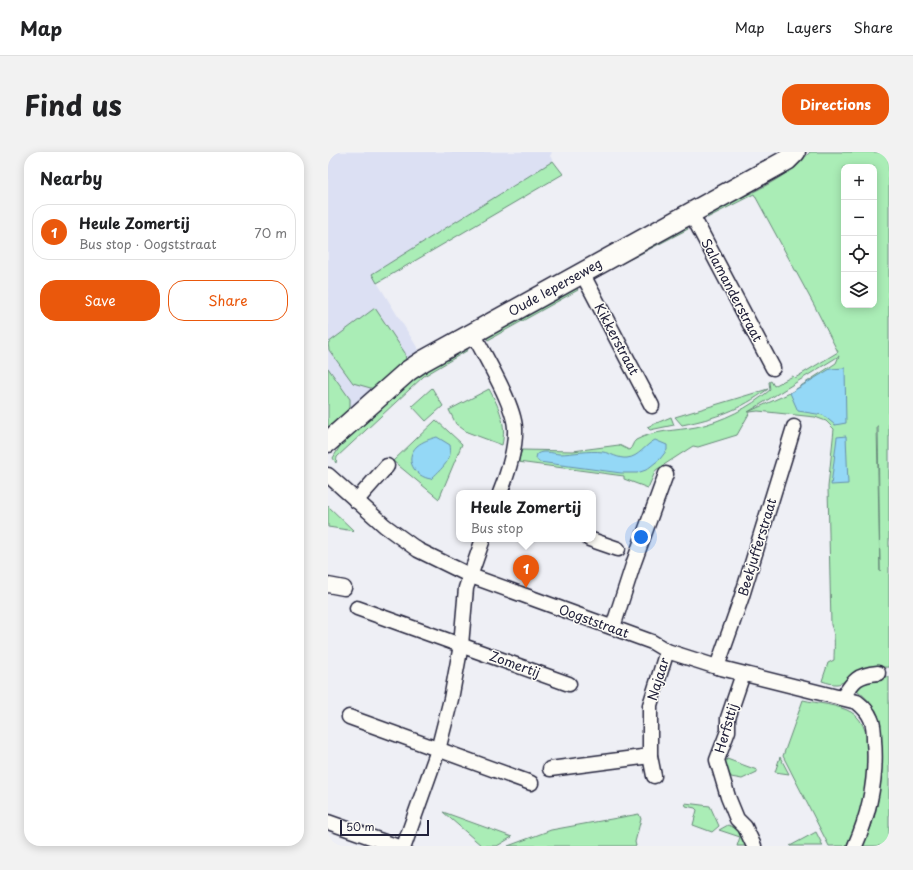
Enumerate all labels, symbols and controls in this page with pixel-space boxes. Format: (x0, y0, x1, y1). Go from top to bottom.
text: Map (20, 14, 62, 42)
text: Map (735, 17, 765, 38)
text: Layers (787, 17, 832, 38)
text: Share (854, 17, 893, 38)
text: Find us (24, 83, 122, 126)
button: Directions (782, 84, 889, 125)
map controls (841, 164, 877, 308)
button: + (841, 164, 877, 200)
text: Nearby (40, 165, 102, 191)
button: − (841, 200, 877, 236)
text: Heule Zomertij (79, 211, 190, 234)
text: 1 (51, 223, 57, 242)
text: 70 m (254, 223, 287, 242)
text: Bus stop · Oogststraat (79, 234, 216, 253)
street label: Salamanderstraat (697, 235, 768, 345)
button: locate (841, 236, 877, 272)
street label: Oude Ieperseweg (504, 253, 605, 320)
button: layers (841, 272, 877, 308)
button: Save (40, 280, 160, 321)
button: Share (168, 280, 288, 321)
street label: Kikkerstraat (591, 300, 644, 378)
popup (456, 490, 596, 542)
text: Heule Zomertij (470, 495, 582, 518)
street label: Beekjufferstraat (733, 495, 780, 598)
text: Bus stop (470, 518, 523, 537)
your location (631, 527, 651, 547)
pin: 1 (513, 555, 539, 588)
street label: Oogststraat (556, 599, 632, 642)
street label: Zomertij (487, 646, 543, 681)
street label: Najaar (642, 655, 673, 703)
street label: Herfsttij (709, 701, 742, 755)
scale bar (340, 818, 429, 837)
text: 50 m (346, 818, 375, 835)

